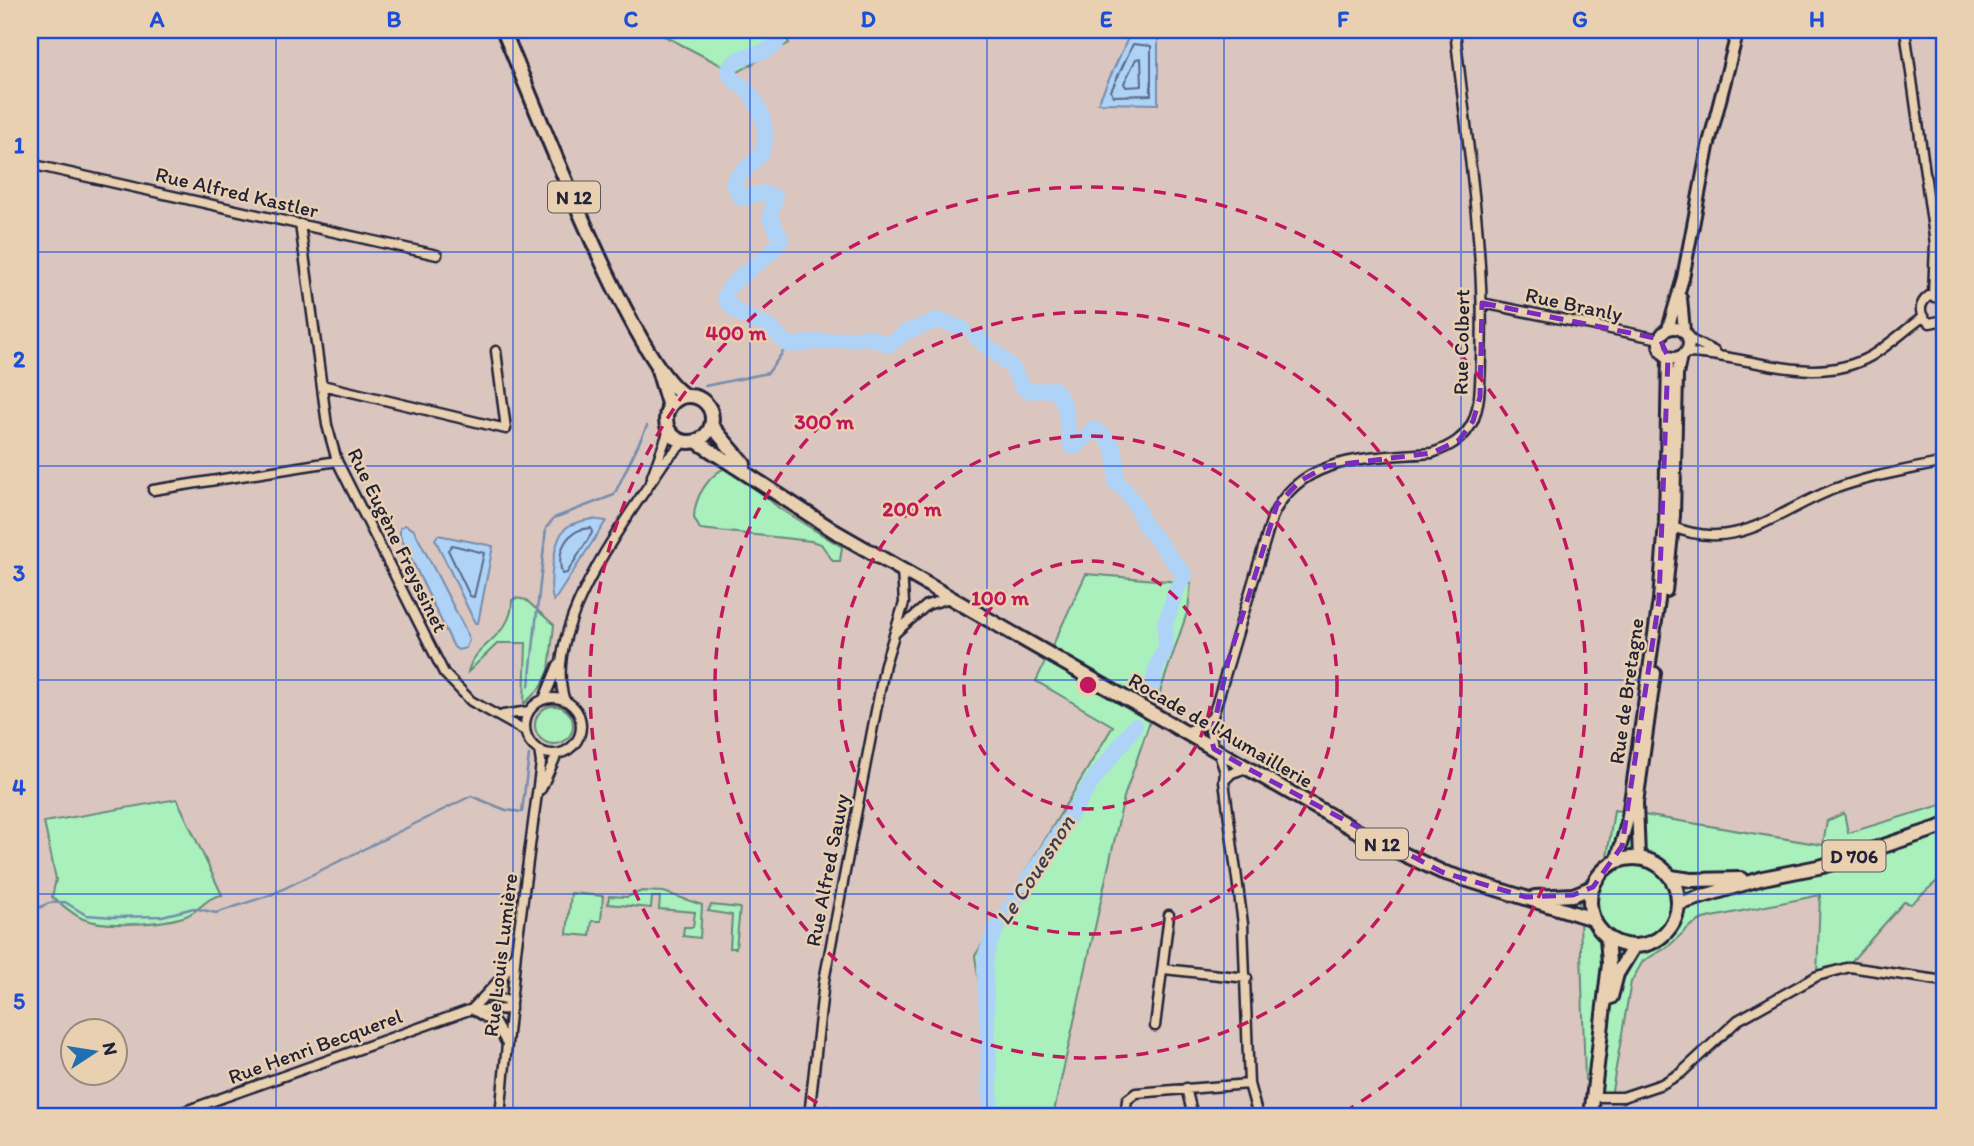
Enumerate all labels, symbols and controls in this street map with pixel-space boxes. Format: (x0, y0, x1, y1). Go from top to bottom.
text: A (149, 5, 165, 33)
text: B (387, 5, 402, 33)
text: C (624, 5, 639, 33)
text: D (860, 5, 876, 33)
text: E (1100, 5, 1113, 33)
text: F (1337, 5, 1350, 33)
text: G (1572, 5, 1588, 33)
text: H (1809, 5, 1825, 33)
text: 1 (14, 131, 25, 159)
street label: Rue Alfred Kastler (153, 161, 321, 223)
road number: N 12 (548, 182, 600, 212)
street label: Rue Branly (1523, 282, 1625, 326)
street label: Rue Colbert (1448, 289, 1474, 395)
text: 400 m (706, 320, 767, 345)
text: 2 (13, 345, 26, 373)
text: 300 m (794, 409, 854, 434)
street label: Rue Eugène Freyssinet (343, 444, 454, 636)
text: 200 m (882, 496, 942, 521)
text: 3 (13, 559, 26, 587)
text: 100 m (971, 585, 1029, 610)
street label: Rue de Bretagne (1603, 616, 1649, 766)
street label: Rocade de l'Aumaillerie (1124, 667, 1318, 793)
centre of rings (1076, 673, 1100, 697)
text: 4 (12, 773, 26, 801)
street label: Rue Alfred Sauvy (800, 792, 854, 948)
water label: Le Couesnon (989, 809, 1081, 930)
road number: N 12 (1356, 828, 1408, 860)
road number: D 706 (1822, 841, 1885, 872)
street label: Rue Louis Lumière (478, 872, 522, 1038)
text: 5 (13, 987, 25, 1015)
street label: Rue Henri Becquerel (225, 1003, 405, 1089)
north arrow (60, 1016, 130, 1086)
text: N (98, 1040, 123, 1057)

